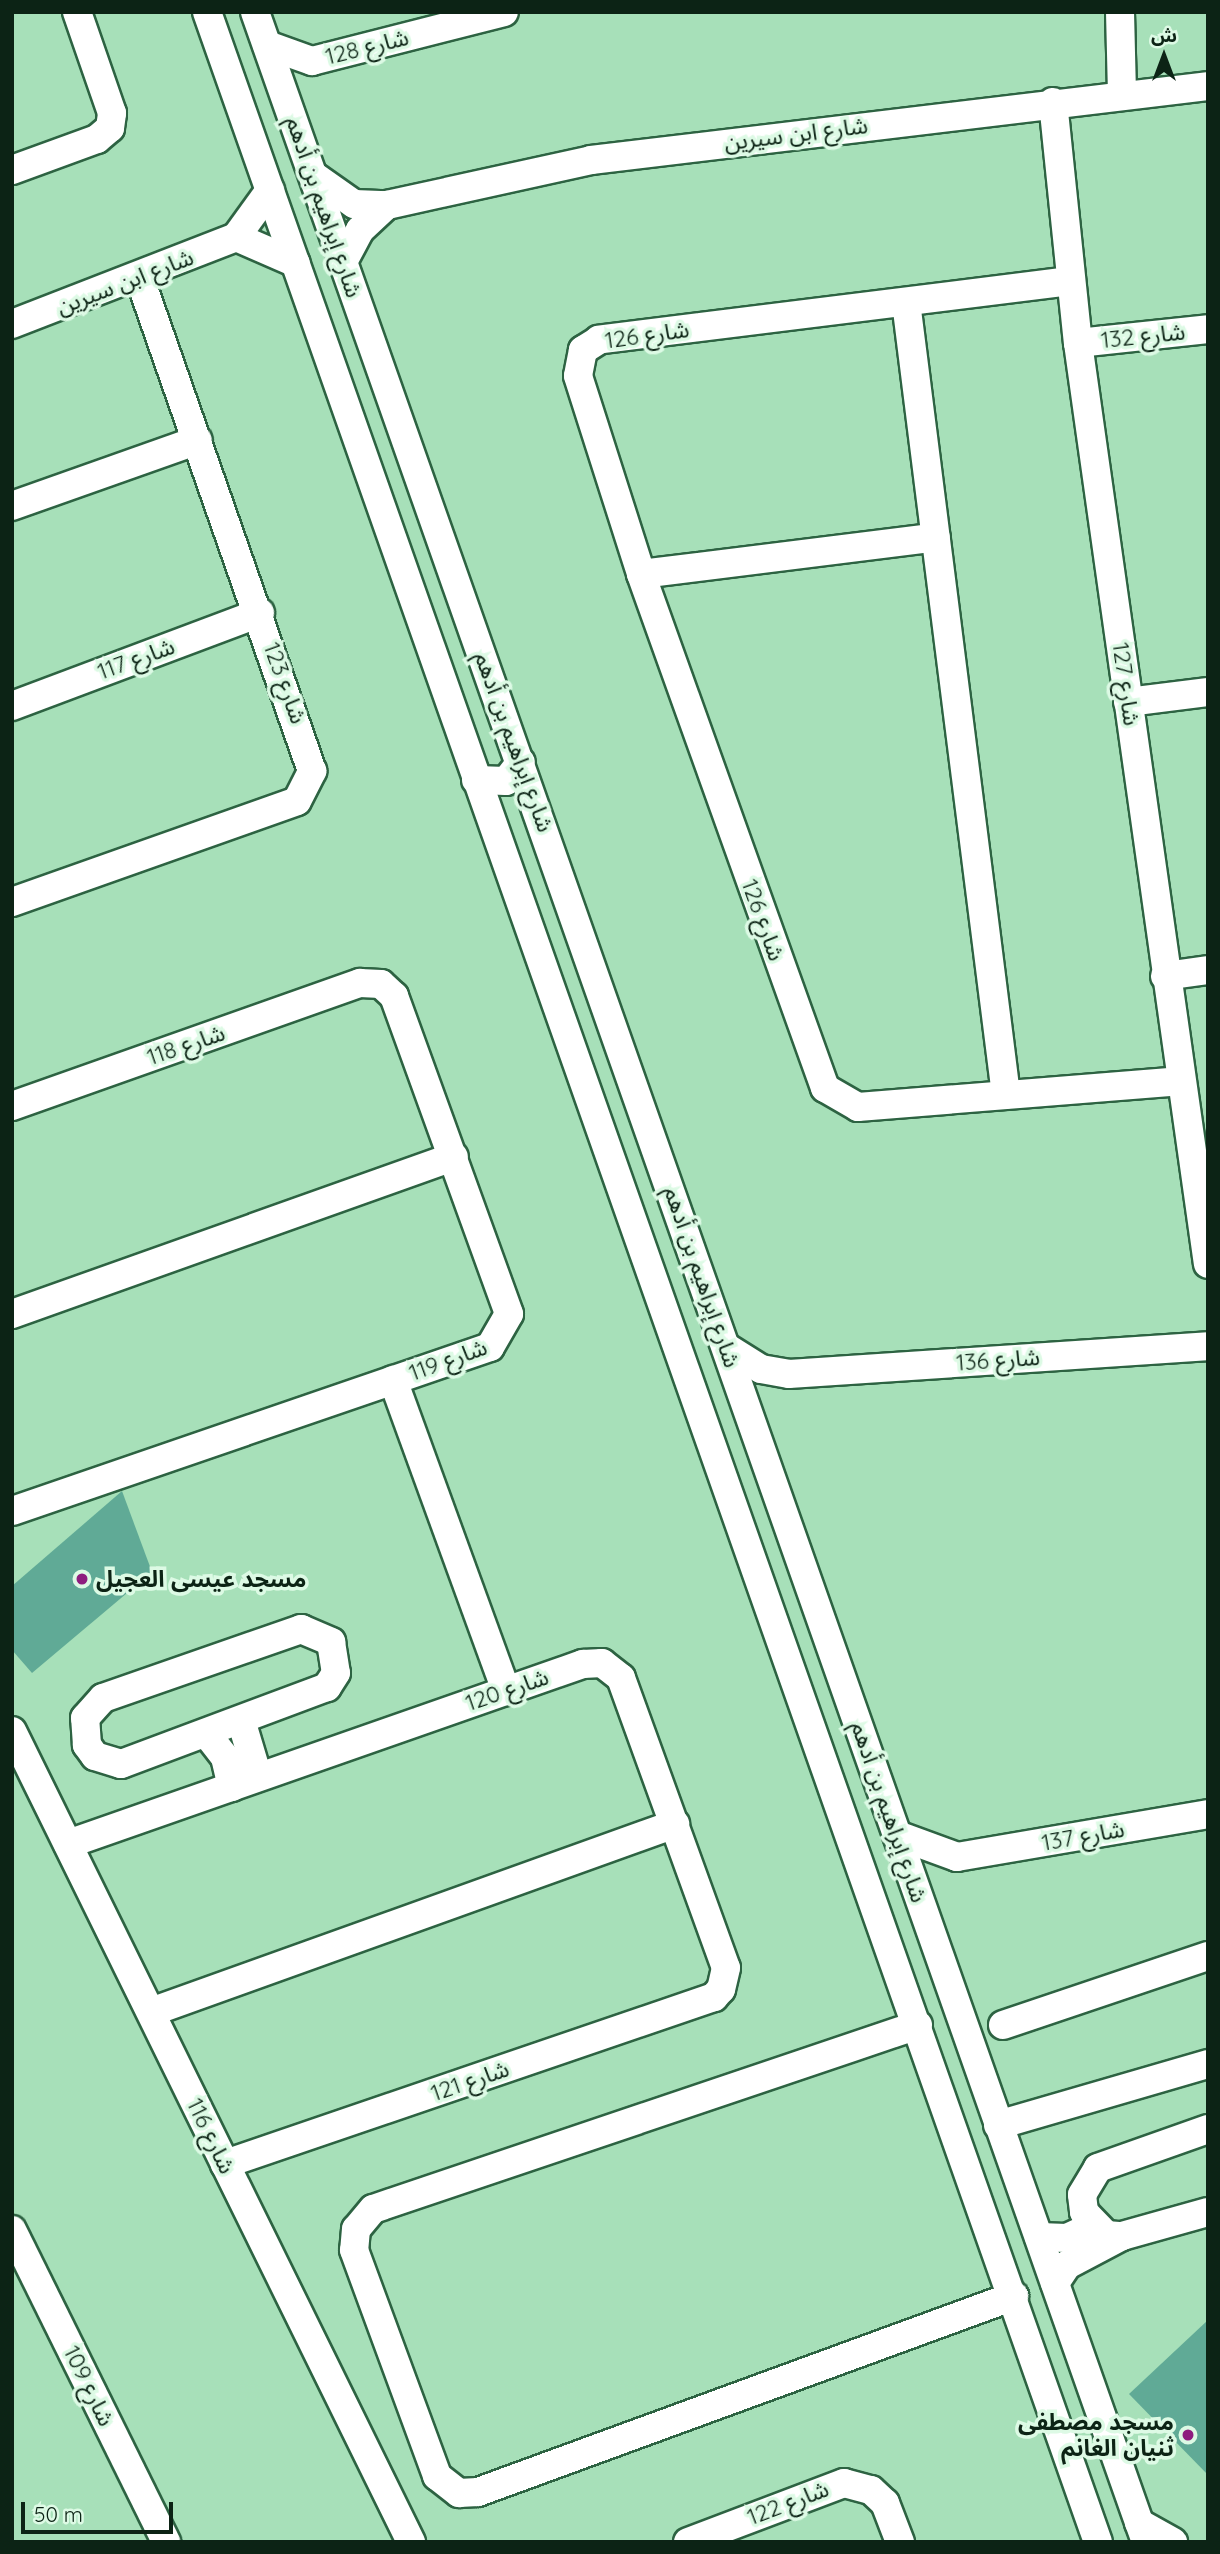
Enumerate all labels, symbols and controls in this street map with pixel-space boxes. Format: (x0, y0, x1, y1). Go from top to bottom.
north arrow (1129, 21, 1199, 91)
street label: شارع 128 (323, 23, 411, 71)
text: ش (1151, 23, 1177, 47)
street label: شارع ابن سيرين (723, 111, 869, 157)
street label: شارع إبراهيم بن أدهم (280, 113, 368, 301)
street label: شارع ابن سيرين (53, 243, 197, 321)
street label: شارع 126 (603, 315, 691, 355)
street label: شارع 132 (1100, 318, 1186, 354)
street label: شارع 117 (94, 632, 178, 686)
street label: شارع 123 (258, 639, 312, 727)
street label: شارع 127 (1107, 641, 1145, 727)
street label: شارع إبراهيم بن أدهم (469, 648, 559, 836)
street label: شارع 126 (736, 875, 790, 965)
street label: شارع 118 (143, 1019, 229, 1071)
street label: شارع إبراهيم بن أدهم (658, 1183, 746, 1371)
street label: شارع 119 (405, 1333, 491, 1387)
street label: شارع 136 (955, 1343, 1041, 1377)
place label: مسجد عيسى العجيل (96, 1565, 306, 1593)
marker: مسجد عيسى العجيل (74, 1571, 90, 1587)
street label: شارع 120 (462, 1663, 552, 1717)
street label: شارع إبراهيم بن أدهم (845, 1718, 933, 1906)
street label: شارع 137 (1040, 1815, 1126, 1857)
street label: شارع 121 (427, 2055, 513, 2107)
street label: شارع 116 (181, 2094, 241, 2178)
street label: شارع 109 (58, 2341, 120, 2431)
place label: مسجد مصطفى ثنيان الغانم (1018, 2408, 1174, 2462)
marker: مسجد مصطفى ثنيان الغانم (1180, 2427, 1196, 2443)
street label: شارع 122 (743, 2475, 833, 2531)
scale bar (24, 2488, 177, 2532)
text: 50 m (34, 2501, 83, 2527)

